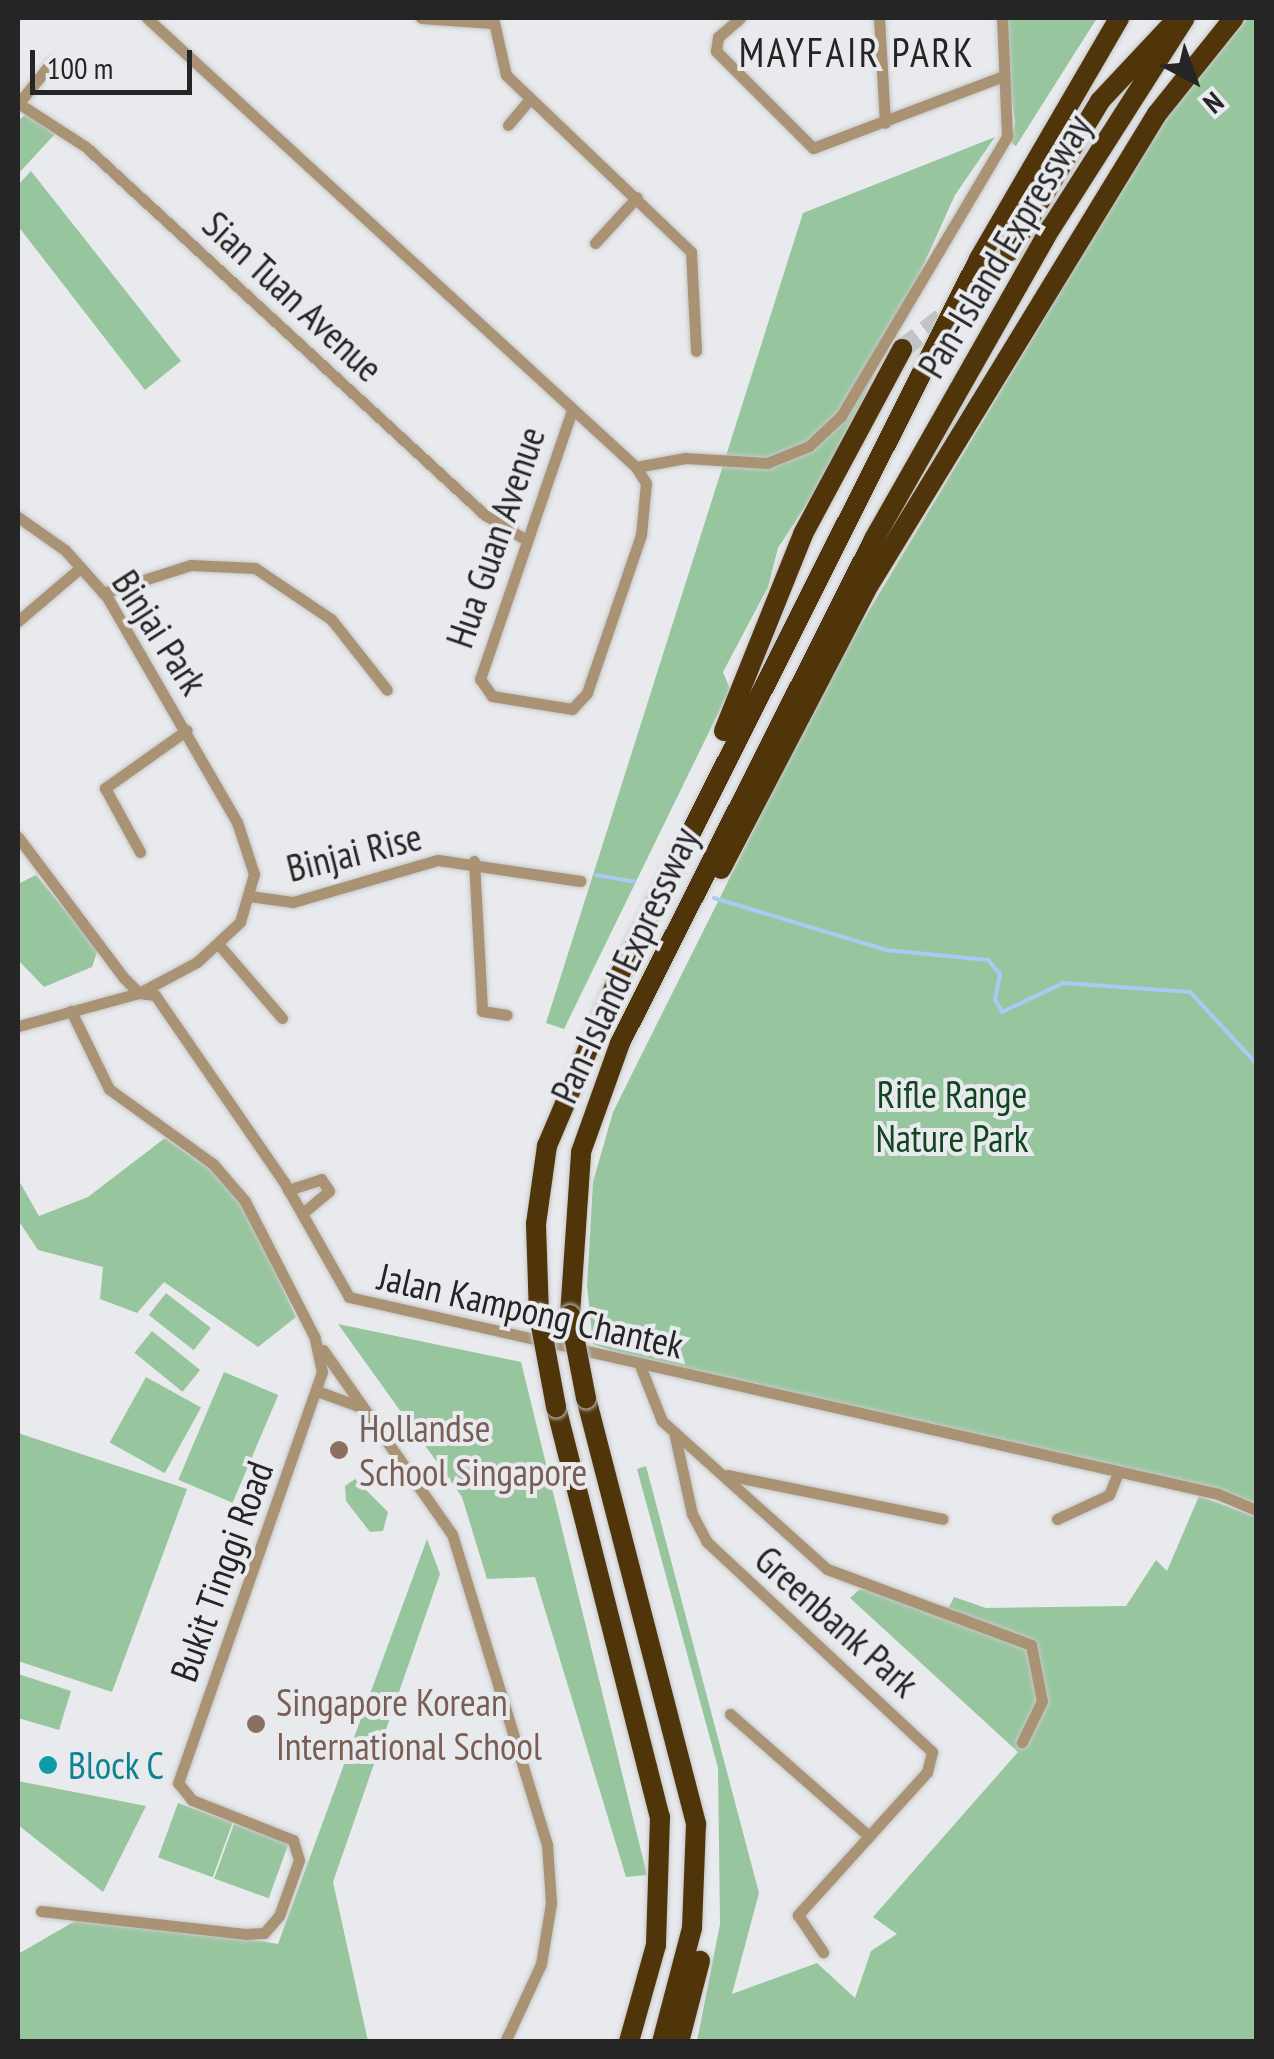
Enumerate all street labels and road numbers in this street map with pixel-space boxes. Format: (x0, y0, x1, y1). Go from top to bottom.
street label: Pan-Island Expressway (908, 106, 1100, 386)
street label: Sian Tuan Avenue (193, 201, 393, 391)
street label: Hua Guan Avenue (436, 420, 554, 654)
street label: Binjai Park (103, 561, 217, 703)
street label: Binjai Rise (282, 813, 426, 891)
street label: Pan-Island Expressway (540, 820, 708, 1110)
street label: Jalan Kampong Chantek (374, 1253, 688, 1367)
street label: Bukit Tinggi Road (160, 1454, 282, 1688)
street label: Greenbank Park (746, 1536, 928, 1706)

